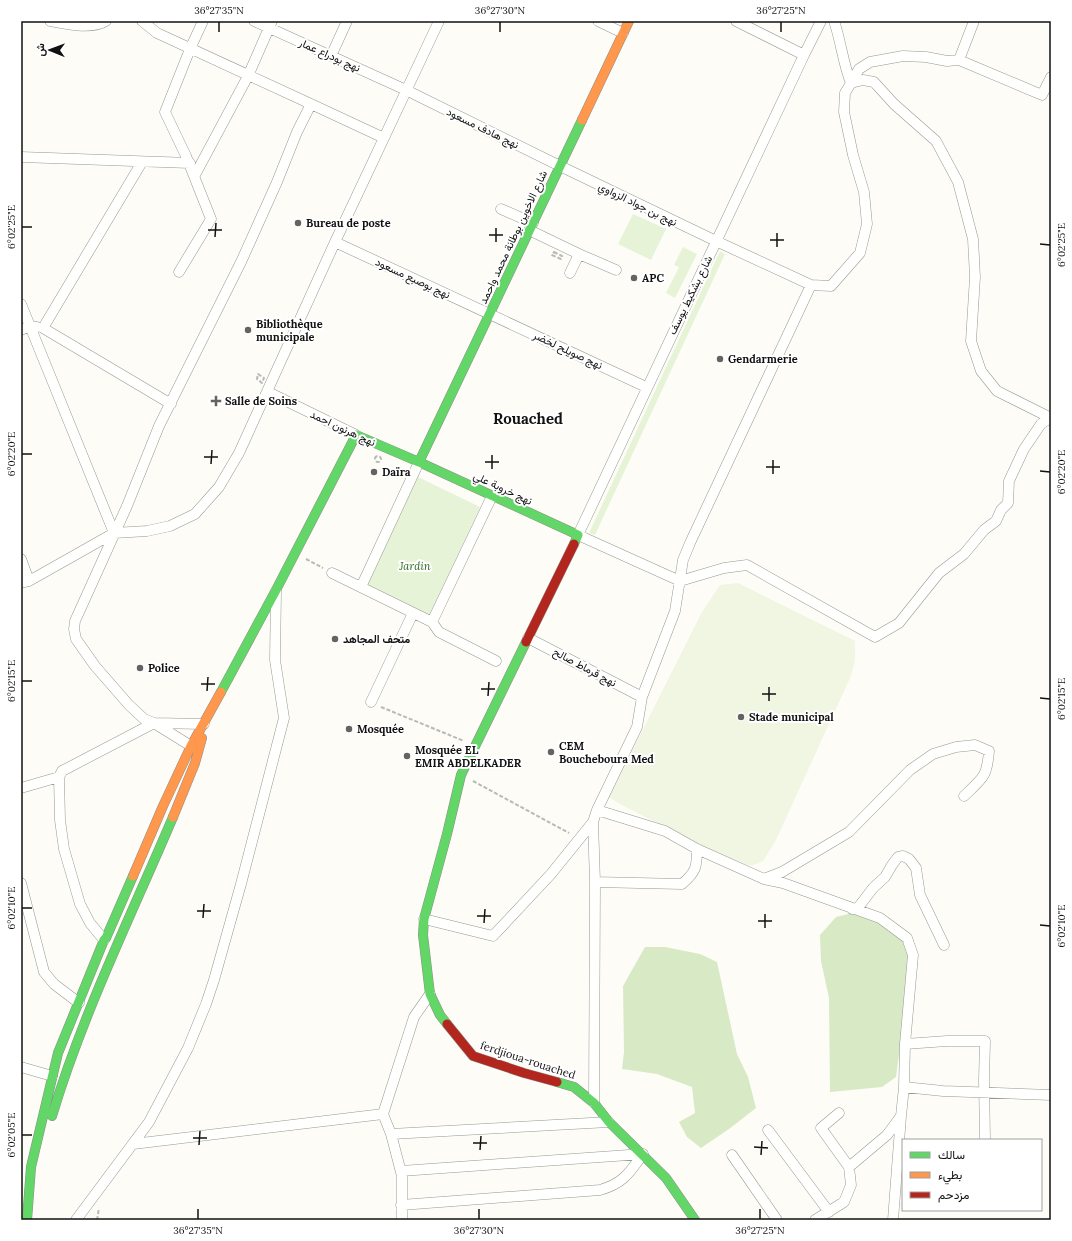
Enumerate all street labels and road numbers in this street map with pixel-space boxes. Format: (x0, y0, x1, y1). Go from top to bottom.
street label: نهج بودراع عمار (296, 35, 363, 76)
street label: نهج هادف مسعود (444, 104, 522, 152)
street label: شارع الاخوين بوطانة محمد واحمد (476, 168, 551, 307)
street label: نهج بن جواد الزواوي (595, 179, 680, 232)
street label: شارع بشكيط يوسف (665, 253, 716, 337)
street label: نهج بوصبع مسعود (373, 254, 453, 302)
street label: نهج صويلح لخضر (530, 327, 605, 373)
street label: نهج هرنون احمد (308, 407, 378, 450)
street label: نهج خروبة علي (470, 468, 535, 511)
street label: نهج قرماط صالح (550, 644, 619, 691)
street label: ferdjioua-rouached (479, 1038, 578, 1082)

